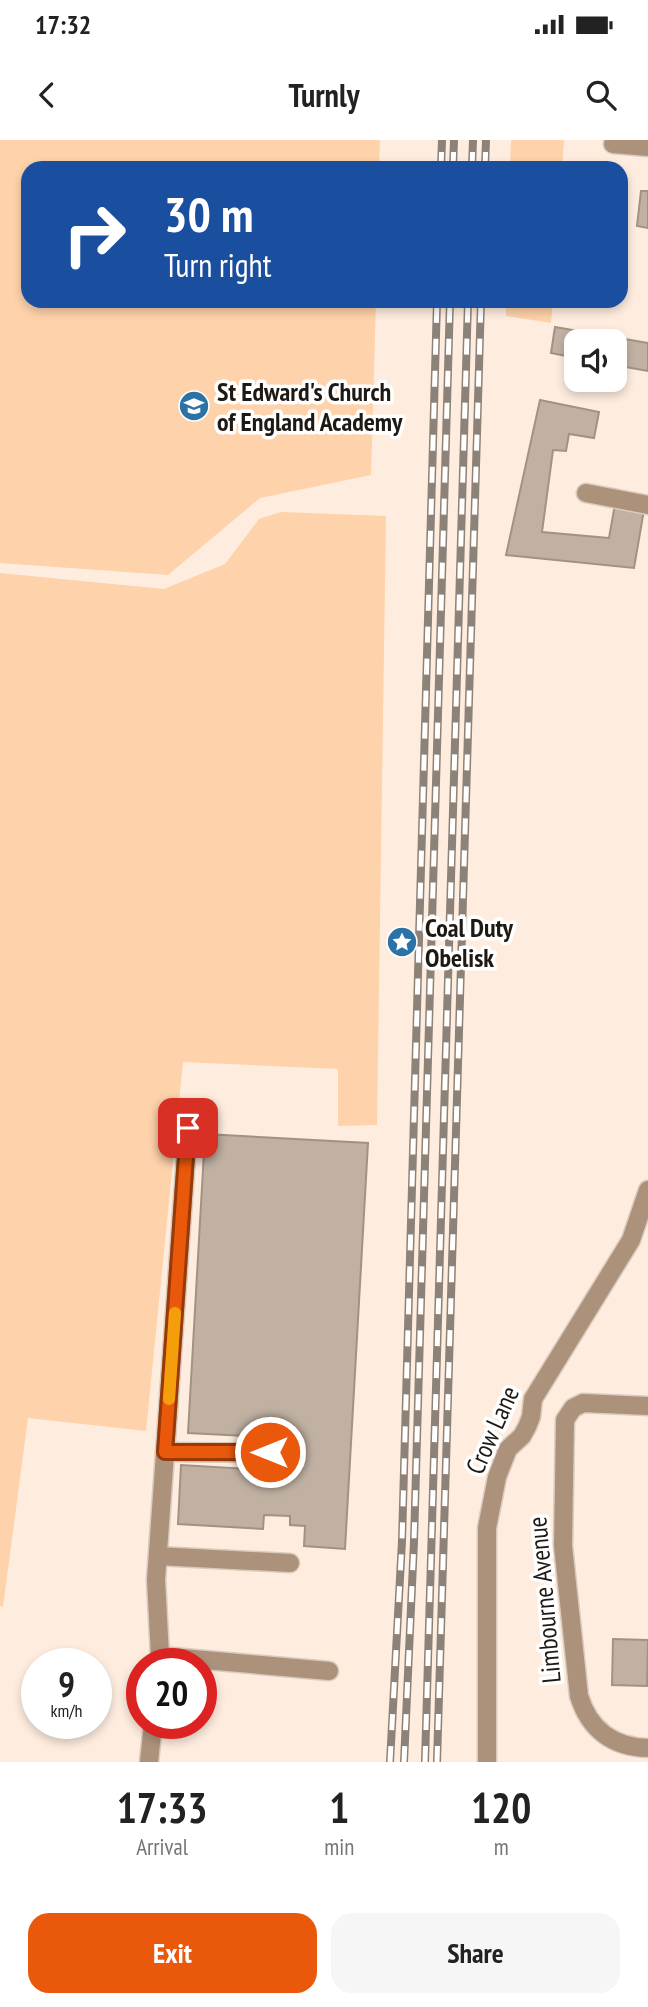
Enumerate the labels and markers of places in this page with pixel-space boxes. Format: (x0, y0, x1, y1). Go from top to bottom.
place label: St Edward's Church of England Academy (217, 375, 403, 438)
school or university icon: St Edward's Church of England Academy (177, 389, 211, 423)
place label: Coal Duty Obelisk (425, 911, 514, 974)
place icon: Coal Duty Obelisk (385, 925, 419, 959)
pin (158, 1098, 218, 1158)

